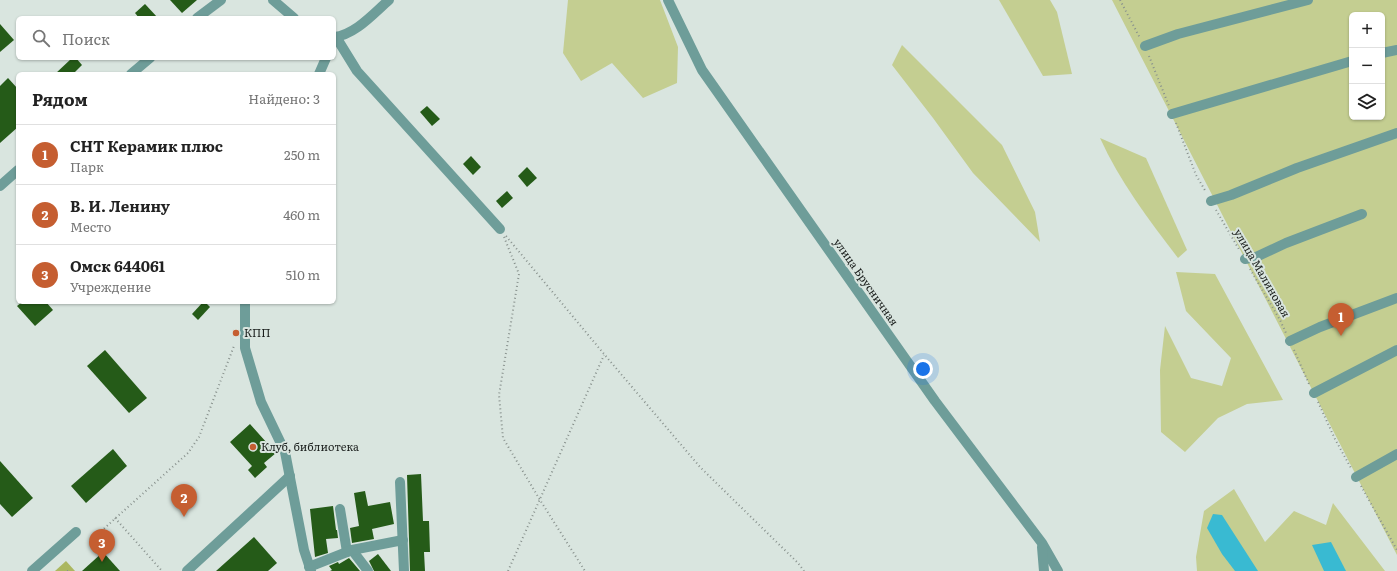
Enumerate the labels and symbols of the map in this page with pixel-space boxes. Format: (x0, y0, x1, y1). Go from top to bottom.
street label: улица Малиновая (1231, 225, 1295, 320)
street label: улица Брусничная (831, 234, 903, 329)
pin: 1 (1328, 303, 1354, 336)
place label: КПП (244, 324, 270, 340)
marker: КПП (231, 328, 241, 338)
your location (913, 359, 933, 379)
place label: Клуб, библиотека (261, 438, 359, 454)
marker: Клуб, библиотека (248, 442, 258, 452)
pin: 2 (171, 484, 197, 517)
pin: 3 (89, 529, 115, 562)

